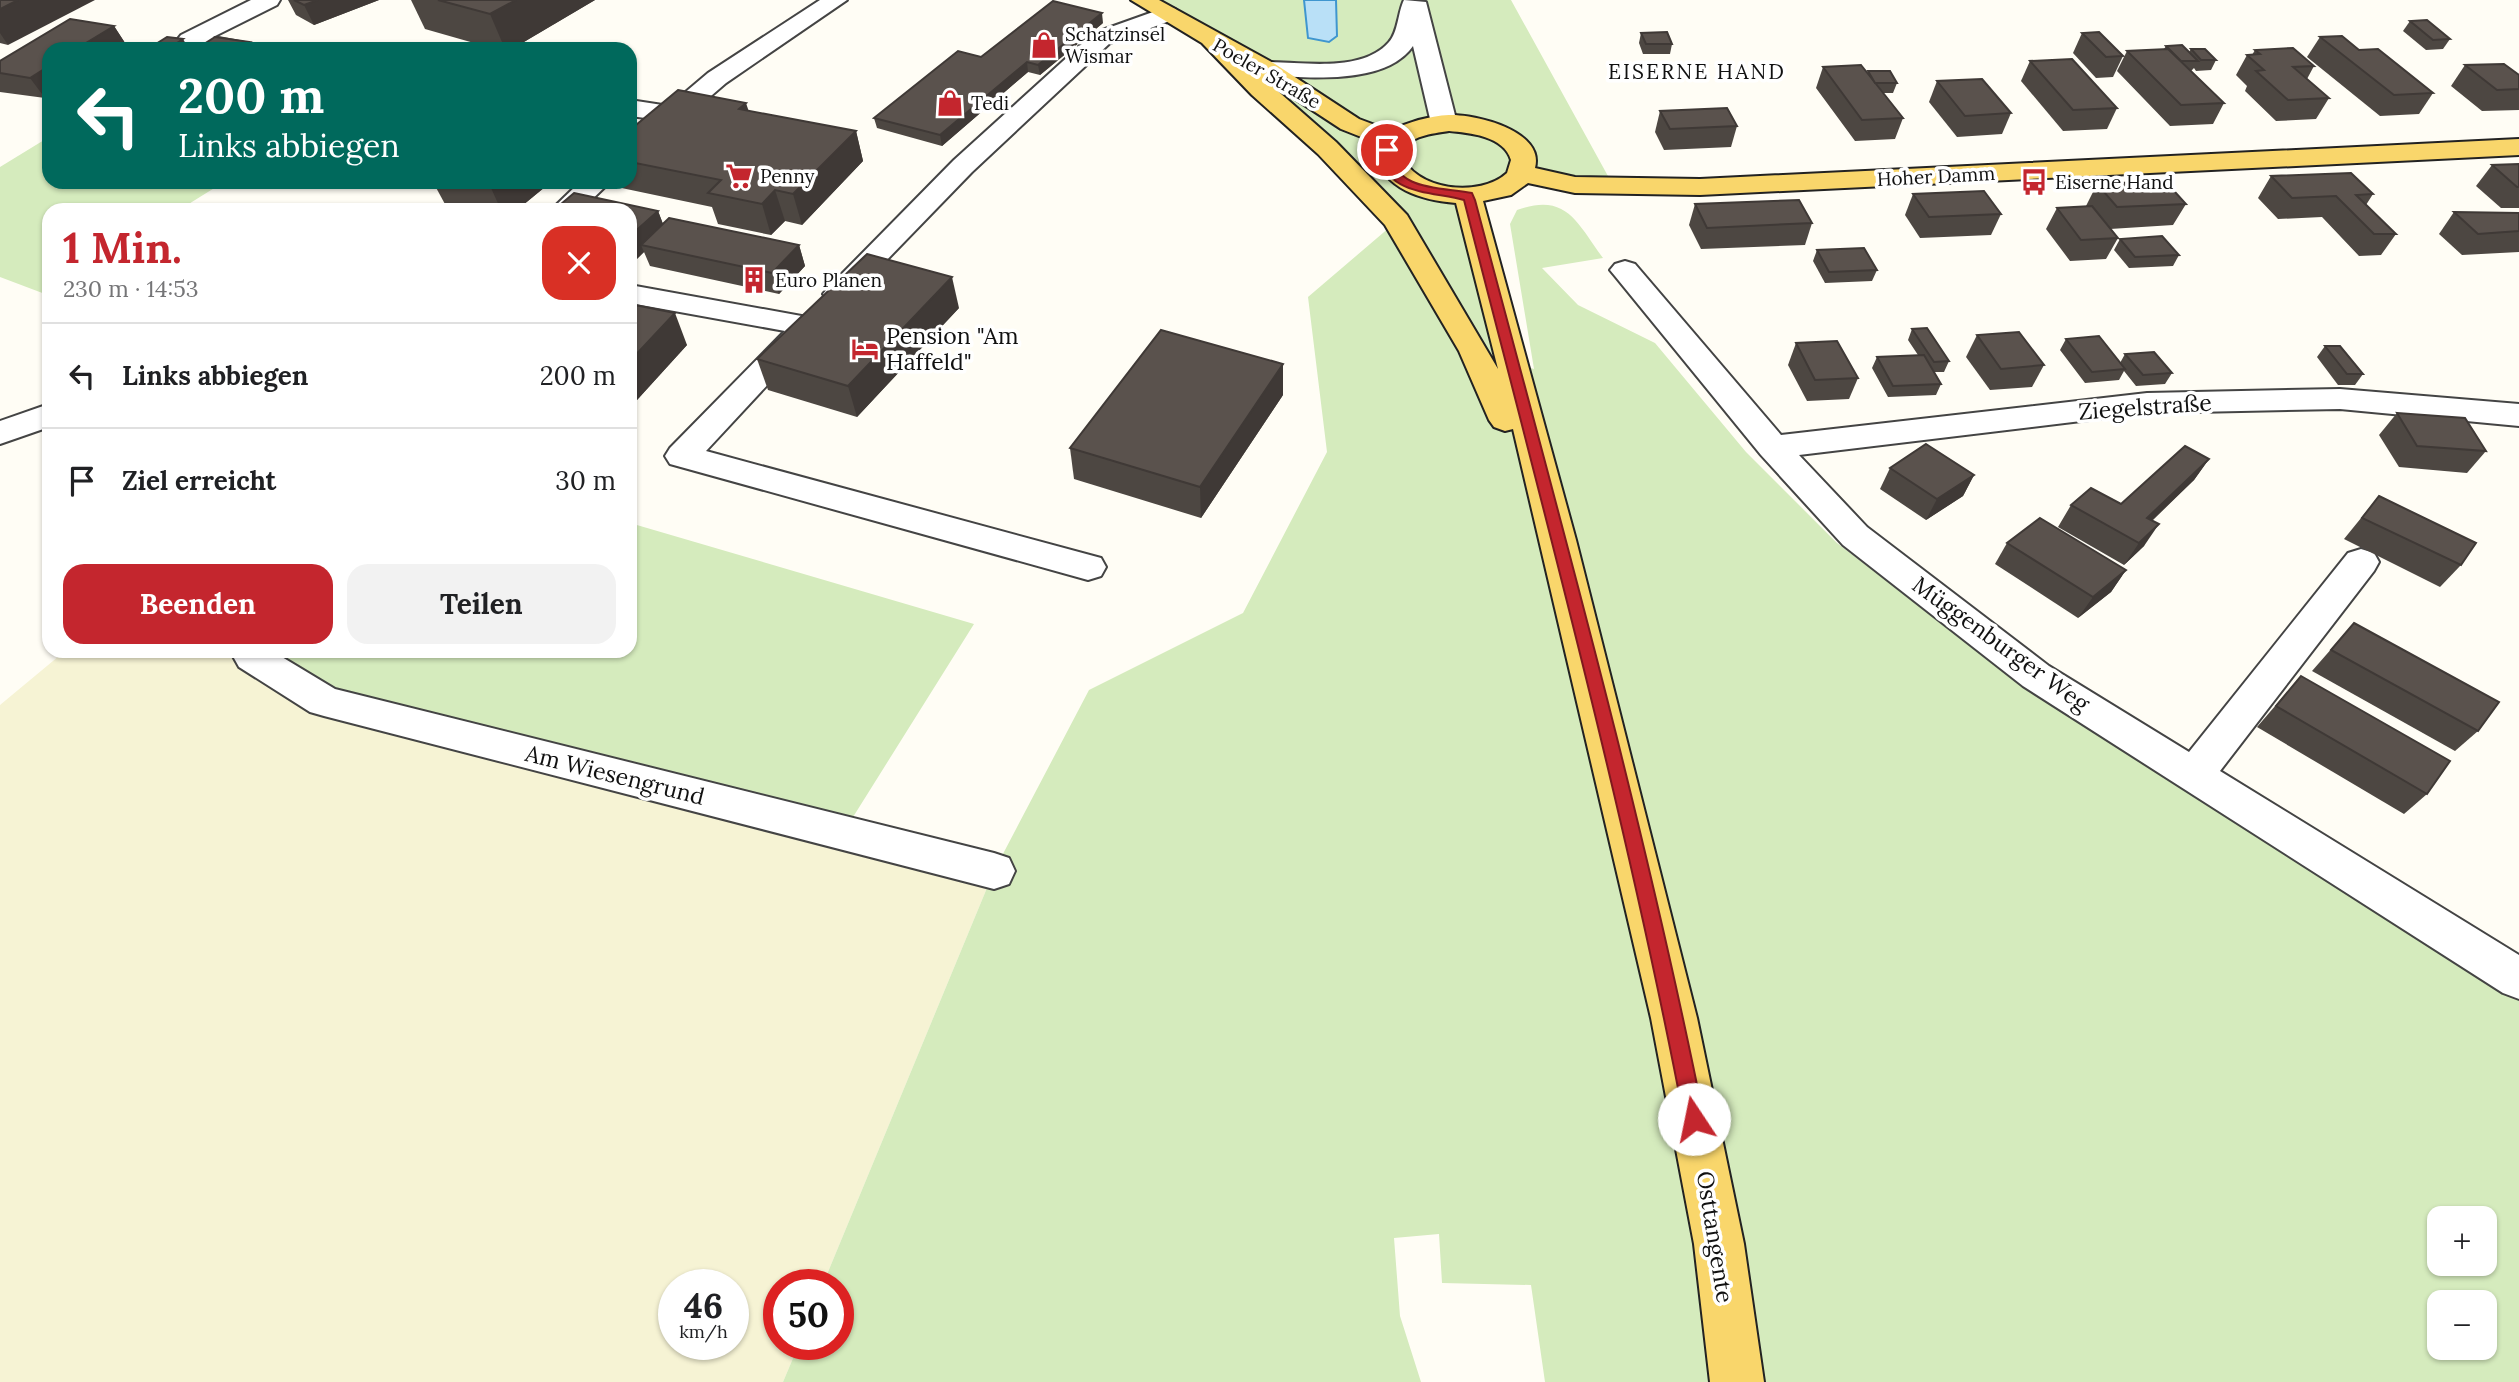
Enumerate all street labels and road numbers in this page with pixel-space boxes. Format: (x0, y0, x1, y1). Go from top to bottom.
street label: Poeler Straße (1209, 32, 1325, 114)
street label: Hoher Damm (1876, 161, 1996, 191)
street label: Ziegelstraße (2077, 387, 2213, 426)
street label: Müggenburger Weg (1907, 570, 2097, 718)
street label: Am Wiesengrund (522, 738, 708, 811)
street label: Osttangente (1691, 1169, 1740, 1305)

